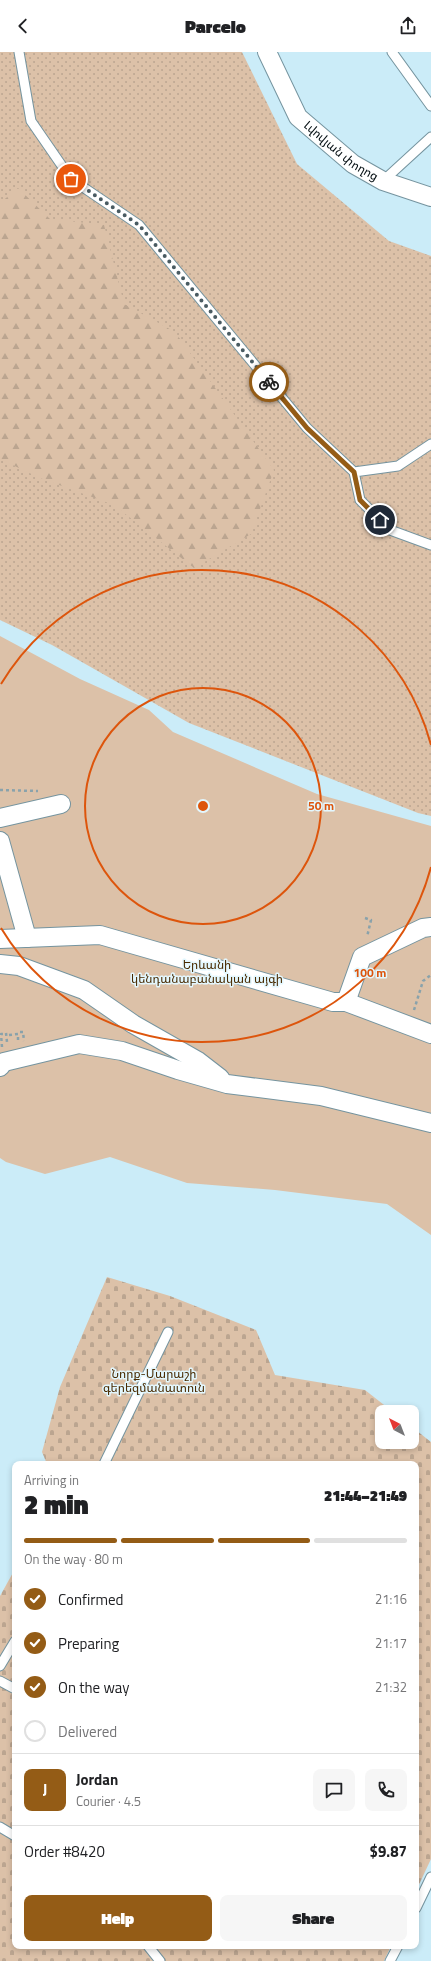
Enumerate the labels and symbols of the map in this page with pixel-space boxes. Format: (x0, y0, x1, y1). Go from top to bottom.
street label: Լվովյան փողոց (300, 116, 382, 186)
pin (54, 162, 88, 196)
courier (249, 362, 289, 402)
pin (363, 503, 397, 537)
text: 50 m (308, 796, 334, 815)
centre of rings (196, 799, 210, 813)
park label: Երևանի կենդանաբանական այգի (131, 955, 283, 988)
text: 100 m (354, 963, 386, 982)
park label: Նորք-Մարաշի գերեզմանատուն (103, 1364, 205, 1397)
north arrow (375, 1405, 419, 1449)

